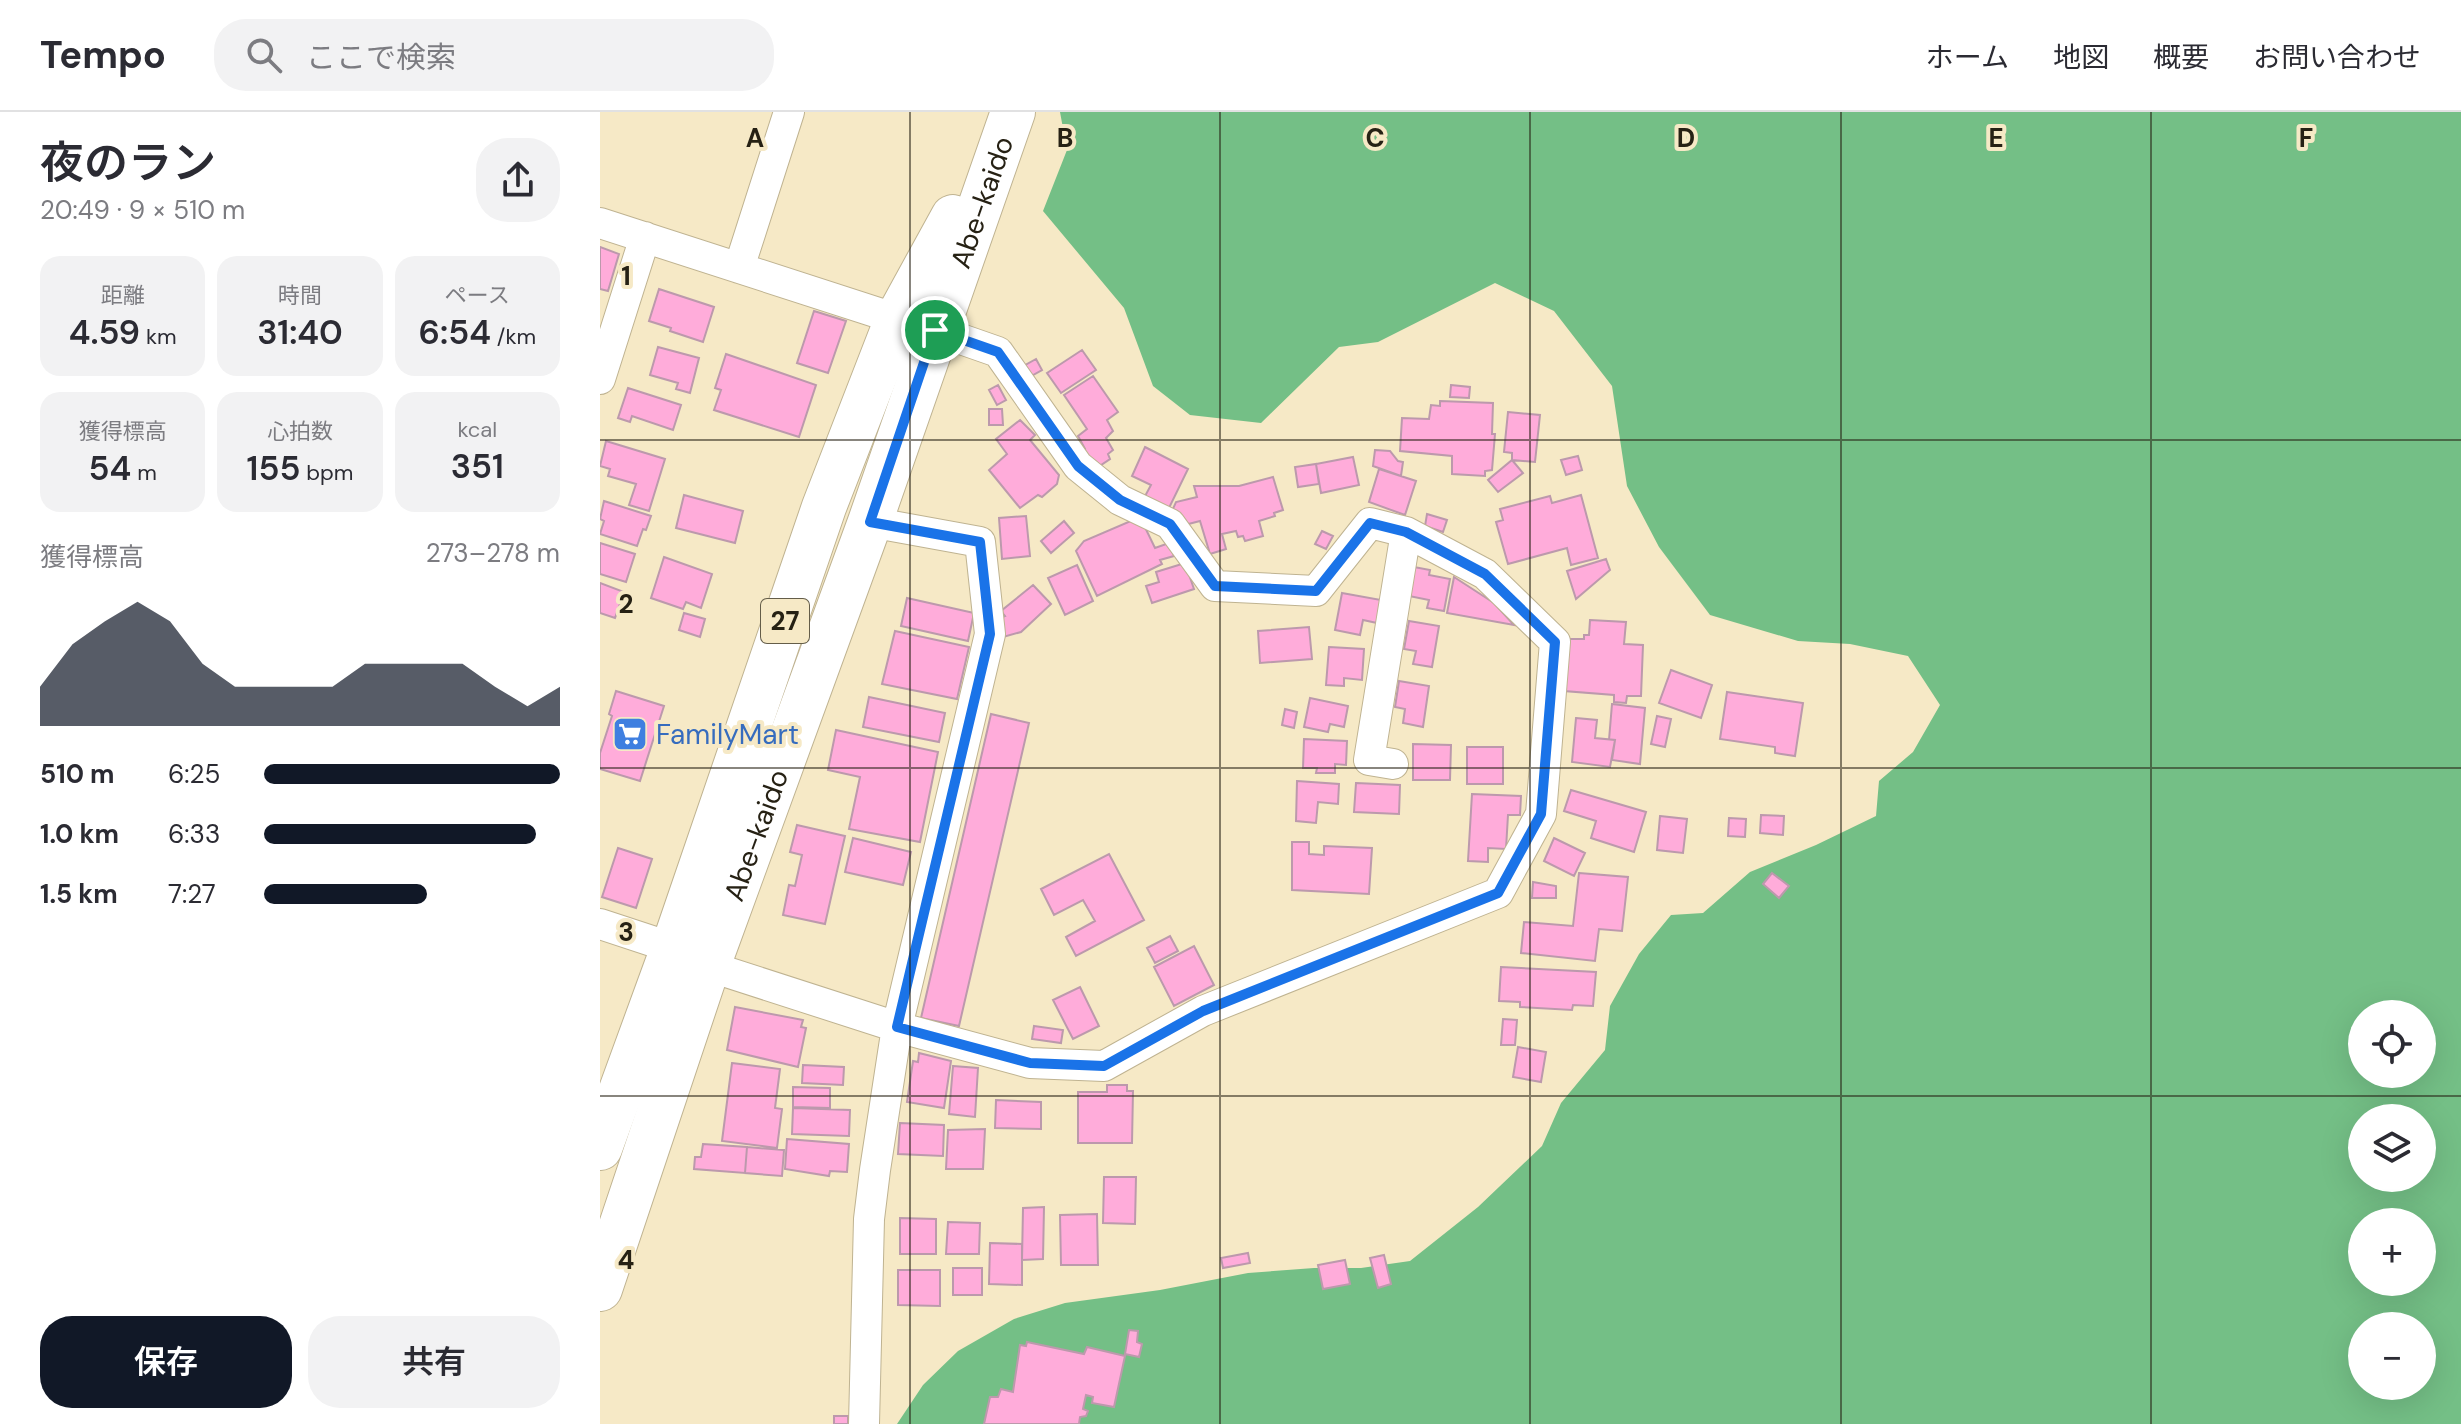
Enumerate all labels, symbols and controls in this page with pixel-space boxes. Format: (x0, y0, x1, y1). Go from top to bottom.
search box (214, 19, 774, 91)
text: Tempo (40, 30, 166, 80)
icon: search (242, 33, 286, 77)
text: ここで検索 (306, 38, 456, 77)
text: ホーム (1926, 39, 2009, 76)
text: 地図 (2053, 39, 2109, 76)
text: 概要 (2153, 39, 2209, 76)
text: お問い合わせ (2253, 39, 2421, 76)
text: A (746, 121, 764, 155)
text: B (1057, 121, 1073, 155)
text: C (1365, 121, 1385, 155)
text: D (1677, 121, 1695, 155)
text: E (1988, 121, 2004, 155)
text: F (2299, 121, 2313, 155)
street label: Abe-kaido (942, 131, 1022, 273)
text: 夜のラン (40, 134, 216, 192)
button: share (476, 138, 560, 222)
text: 20:49 · 9 × 510 m (40, 193, 245, 227)
text: 1 (621, 259, 631, 293)
text: 距離 (101, 281, 145, 310)
text: 時間 (278, 281, 322, 310)
text: ペース (445, 281, 510, 310)
pin (901, 296, 969, 364)
icon: arrive (913, 308, 957, 352)
text: 4.59 (69, 310, 140, 355)
text: 31:40 (257, 310, 343, 355)
text: 6:54 (419, 310, 491, 355)
text: km (140, 322, 177, 351)
text: /km (491, 322, 536, 351)
text: kcal (457, 415, 497, 444)
text: 獲得標高 (79, 417, 167, 446)
text: 心拍数 (267, 417, 333, 446)
text: 351 (451, 444, 504, 489)
text: 54 (89, 446, 131, 491)
text: 155 (247, 446, 300, 491)
text: m (131, 458, 157, 487)
text: bpm (300, 458, 353, 487)
text: 273–278 m (426, 536, 560, 570)
text: 獲得標高 (40, 540, 144, 574)
text: 2 (618, 587, 634, 621)
road number: 27 (761, 599, 809, 643)
supermarket icon: FamilyMart (611, 715, 649, 753)
place label: FamilyMart (656, 716, 799, 753)
text: 510 m (40, 757, 115, 791)
text: 6:25 (168, 757, 220, 791)
street label: Abe-kaido (715, 764, 797, 906)
text: 1.0 km (40, 817, 119, 851)
text: 6:33 (168, 817, 220, 851)
text: 1.5 km (40, 877, 118, 911)
text: 7:27 (168, 877, 216, 911)
text: 3 (618, 915, 634, 949)
map controls (2348, 1000, 2436, 1400)
button: locate (2348, 1000, 2436, 1088)
button: layers (2348, 1104, 2436, 1192)
button: + (2348, 1208, 2436, 1296)
text: 4 (618, 1243, 634, 1277)
button: − (2348, 1312, 2436, 1400)
button: 保存 (40, 1316, 292, 1408)
button: 共有 (308, 1316, 560, 1408)

